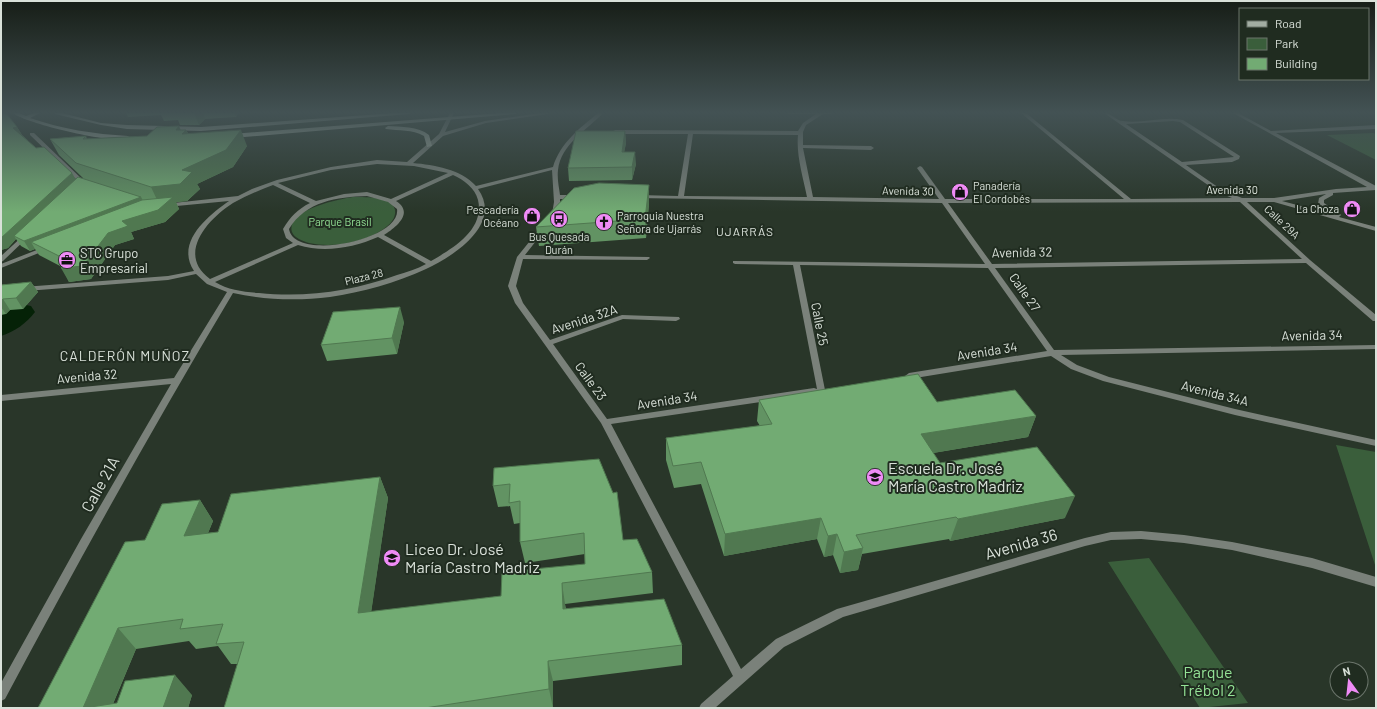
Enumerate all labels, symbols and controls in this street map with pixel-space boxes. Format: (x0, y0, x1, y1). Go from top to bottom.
legend (1239, 8, 1369, 80)
text: Road (1275, 16, 1302, 30)
text: Park (1275, 36, 1299, 50)
text: Building (1275, 56, 1317, 70)
place label: Panadería El Cordobés (973, 179, 1030, 205)
shop icon: Panadería El Cordobés (950, 182, 970, 202)
street label: Avenida 30 (1206, 183, 1258, 196)
street label: Avenida 30 (882, 184, 934, 197)
shop icon: La Choza (1342, 199, 1362, 219)
street label: Calle 29A (1262, 202, 1303, 241)
place label: La Choza (1296, 202, 1339, 215)
place label: Pescadería Océano (466, 203, 519, 229)
shop icon: Pescadería Océano (522, 206, 542, 226)
bus stop icon: Bus Quesada Durán (549, 209, 569, 229)
place label: Parroquia Nuestra Señora de Ujarrás (617, 209, 704, 235)
church icon: Parroquia Nuestra Señora de Ujarrás (594, 212, 614, 232)
park label: Parque Brasil (308, 215, 372, 228)
district label: UJARRÁS (716, 224, 774, 238)
place label: Bus Quesada Durán (529, 230, 589, 256)
street label: Avenida 32 (991, 243, 1053, 261)
place label: STC Grupo Empresarial (80, 245, 148, 276)
office icon: STC Grupo Empresarial (57, 250, 77, 270)
street label: Plaza 28 (343, 265, 385, 288)
street label: Calle 27 (1006, 270, 1044, 314)
street label: Avenida 32A (549, 301, 619, 337)
street label: Calle 25 (808, 301, 832, 347)
street label: Avenida 34 (1281, 326, 1343, 344)
street label: Avenida 34 (956, 338, 1018, 364)
district label: CALDERÓN MUÑOZ (60, 347, 190, 364)
street label: Calle 23 (572, 359, 610, 403)
street label: Avenida 32 (56, 365, 118, 387)
street label: Avenida 34A (1180, 377, 1250, 409)
street label: Avenida 34 (636, 387, 698, 413)
street label: Calle 21A (77, 452, 123, 515)
place label: Escuela Dr. José María Castro Madriz (888, 458, 1023, 495)
school or university icon: Escuela Dr. José María Castro Madriz (865, 467, 885, 487)
street label: Avenida 36 (982, 524, 1059, 563)
place label: Liceo Dr. José María Castro Madriz (405, 539, 540, 576)
school or university icon: Liceo Dr. José María Castro Madriz (382, 548, 402, 568)
north arrow (1329, 661, 1369, 701)
park label: Parque Trébol 2 (1180, 662, 1236, 699)
text: N (1341, 664, 1352, 678)

